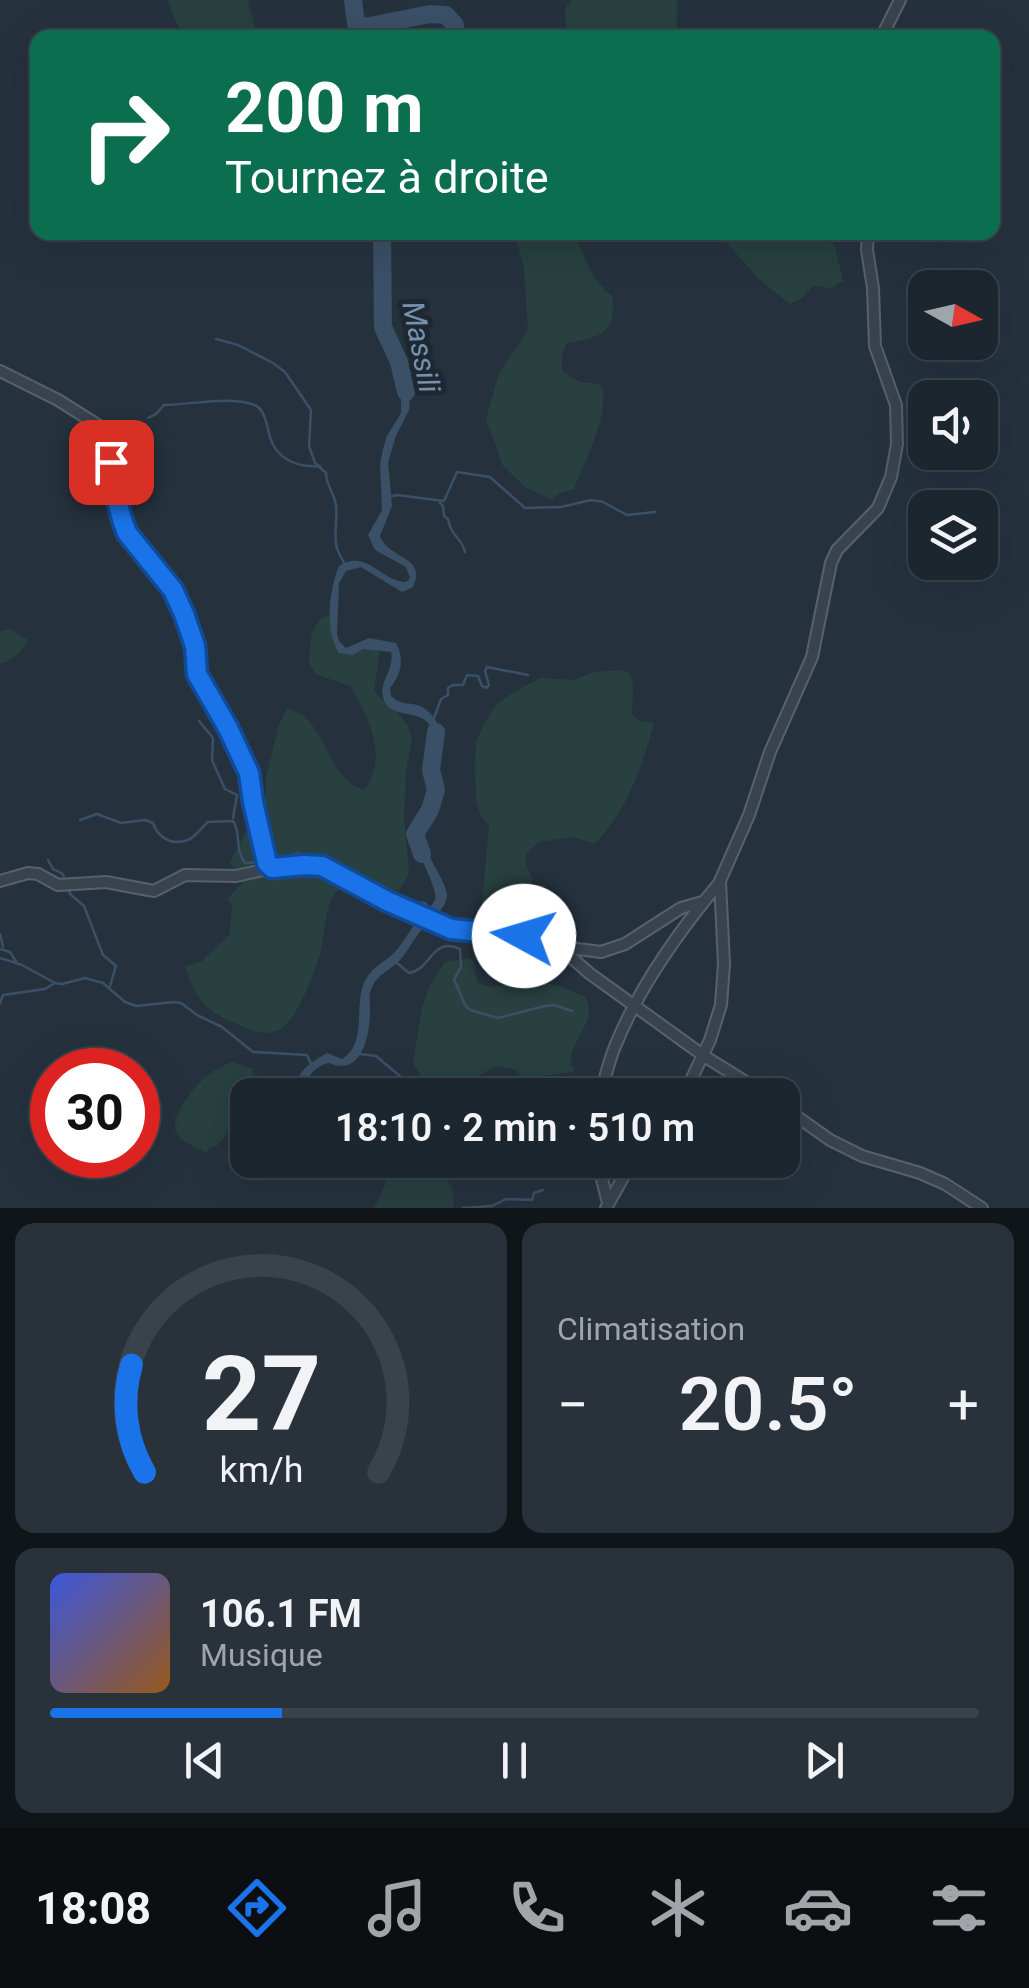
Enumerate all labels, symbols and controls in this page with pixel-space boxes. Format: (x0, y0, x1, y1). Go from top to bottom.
text: 200 m (225, 67, 424, 149)
icon: right (60, 70, 190, 200)
text: Tournez à droite (225, 151, 549, 204)
north arrow (908, 270, 998, 360)
map controls (908, 270, 998, 580)
water label: Massili (395, 298, 448, 397)
button: sound (908, 380, 998, 470)
pin (69, 420, 154, 505)
icon: arrive (84, 435, 139, 490)
button: layers (908, 490, 998, 580)
position arrow (472, 884, 576, 988)
speed limit sign: 30 (30, 1048, 160, 1178)
text: 18:10 · 2 min · 510 m (335, 1106, 695, 1150)
text: Climatisation (557, 1310, 745, 1348)
text: 27 (201, 1334, 321, 1455)
text: 20.5° (679, 1360, 858, 1448)
text: − (557, 1373, 588, 1437)
text: + (948, 1373, 979, 1437)
text: km/h (219, 1449, 303, 1491)
text: 106.1 FM (200, 1592, 362, 1636)
text: Musique (200, 1636, 323, 1674)
icon: previous (177, 1733, 232, 1788)
icon: pause (487, 1733, 542, 1788)
icon: next (797, 1733, 852, 1788)
icon: directions (222, 1873, 292, 1943)
icon: music (362, 1873, 432, 1943)
icon: phone (502, 1873, 572, 1943)
icon: climate (643, 1873, 713, 1943)
icon: car (783, 1873, 853, 1943)
icon: filters (924, 1873, 994, 1943)
text: 18:08 (35, 1882, 151, 1935)

